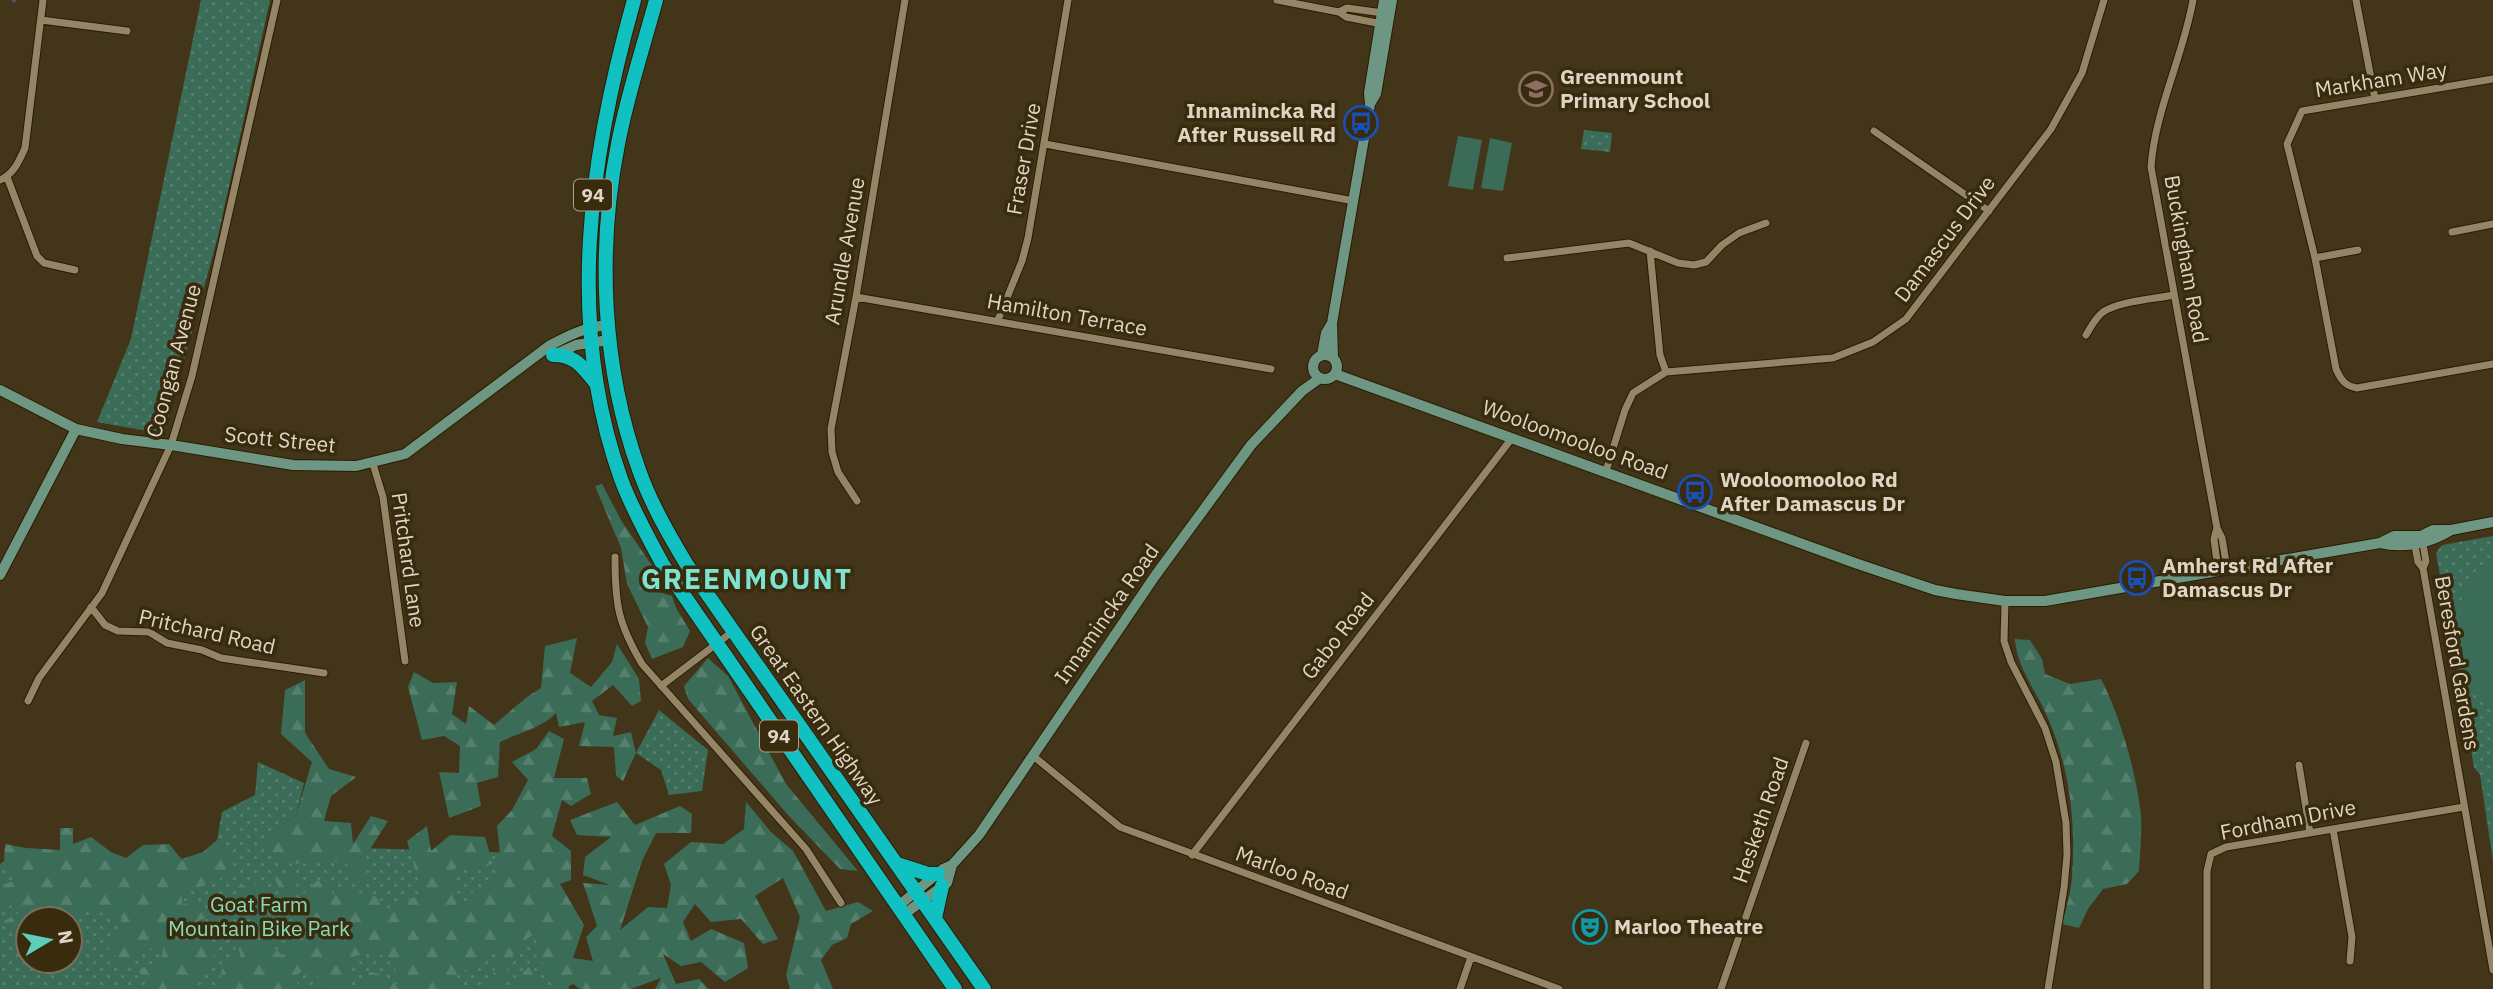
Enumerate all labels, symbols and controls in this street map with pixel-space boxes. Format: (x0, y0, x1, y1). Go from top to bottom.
street label: Markham Way (2313, 55, 2450, 103)
place label: Greenmount Primary School (1560, 62, 1710, 114)
school or university icon: Greenmount Primary School (1517, 70, 1555, 108)
place label: Innamincka Rd After Russell Rd (1177, 96, 1336, 148)
street label: Fraser Drive (999, 101, 1047, 217)
bus stop icon: Innamincka Rd After Russell Rd (1342, 104, 1380, 142)
street label: Damascus Drive (1887, 169, 2001, 307)
street label: Buckingham Road (2158, 173, 2216, 345)
street label: Arundle Avenue (817, 175, 871, 327)
road number: 94 (574, 180, 612, 210)
street label: Coongan Avenue (139, 281, 207, 441)
street label: Hamilton Terrace (985, 286, 1149, 342)
street label: Wooloomooloo Road (1479, 392, 1672, 486)
street label: Scott Street (223, 419, 337, 459)
place label: Wooloomooloo Rd After Damascus Dr (1720, 465, 1906, 517)
bus stop icon: Wooloomooloo Rd After Damascus Dr (1676, 473, 1714, 511)
street label: Pritchard Lane (386, 490, 432, 629)
street label: Innamincka Road (1047, 538, 1165, 689)
place label: Amherst Rd After Damascus Dr (2162, 551, 2334, 603)
bus stop icon: Amherst Rd After Damascus Dr (2118, 559, 2156, 597)
district label: GREENMOUNT (641, 560, 853, 597)
street label: Beresford Gardens (2429, 573, 2487, 752)
street label: Gabo Road (1294, 586, 1380, 685)
street label: Pritchard Road (136, 602, 278, 660)
street label: Great Eastern Highway (744, 618, 890, 811)
road number: 94 (760, 720, 798, 751)
street label: Hesketh Road (1725, 753, 1795, 886)
street label: Fordham Drive (2217, 792, 2358, 846)
street label: Marloo Road (1232, 839, 1353, 905)
park label: Goat Farm Mountain Bike Park (168, 890, 350, 942)
north arrow (14, 905, 84, 975)
theatre icon: Marloo Theatre (1571, 908, 1609, 946)
place label: Marloo Theatre (1614, 912, 1763, 940)
text: N (53, 928, 79, 946)

